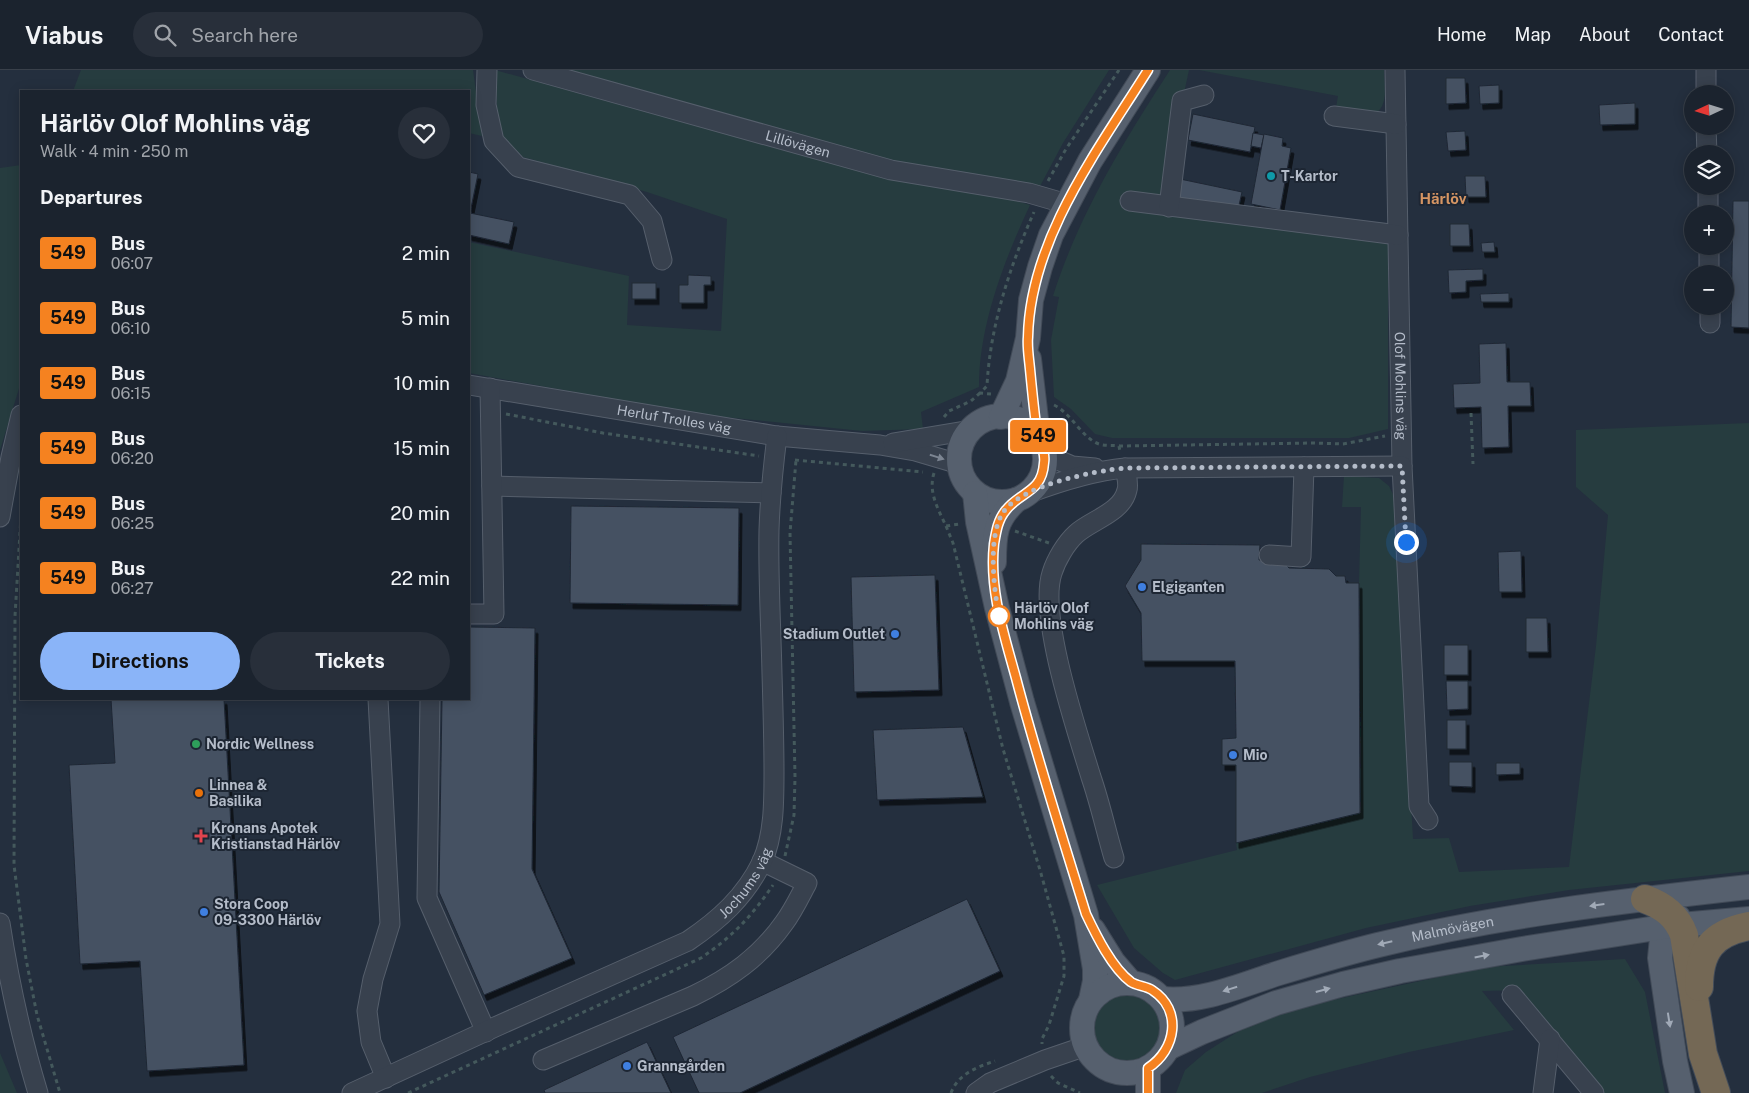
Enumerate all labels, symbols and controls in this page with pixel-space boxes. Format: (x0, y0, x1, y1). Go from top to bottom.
search box (133, 12, 483, 57)
text: Viabus (25, 21, 103, 49)
icon: search (151, 21, 179, 49)
text: Search here (191, 24, 298, 46)
text: Home (1437, 24, 1487, 45)
text: Map (1515, 24, 1551, 45)
text: About (1579, 24, 1630, 45)
text: Contact (1658, 24, 1724, 45)
north arrow (1684, 85, 1734, 135)
map controls (1684, 85, 1734, 315)
button: heart (398, 107, 450, 159)
text: Härlöv Olof Mohlins väg (40, 109, 310, 137)
street label: Lillövägen (764, 127, 832, 161)
text: Walk · 4 min · 250 m (40, 142, 188, 161)
button: layers (1684, 145, 1734, 195)
place label: T-Kartor (1281, 168, 1338, 184)
marker: T-Kartor (1265, 170, 1277, 182)
text: Departures (40, 186, 143, 208)
district label: Härlöv (1420, 190, 1467, 207)
button: + (1684, 205, 1734, 255)
text: Bus (111, 232, 145, 254)
text: 549 (50, 242, 86, 263)
text: 2 min (402, 242, 450, 264)
text: 06:07 (111, 254, 153, 273)
button: − (1684, 265, 1734, 315)
text: Bus (111, 297, 145, 319)
text: 549 (50, 307, 86, 328)
text: 5 min (401, 307, 450, 329)
text: 06:10 (111, 319, 150, 338)
street label: Olof Mohlins väg (1392, 332, 1410, 441)
text: Bus (111, 362, 145, 384)
text: 549 (50, 372, 86, 393)
text: 10 min (394, 372, 450, 394)
text: 06:15 (111, 384, 151, 403)
street label: Herluf Trolles väg (616, 402, 733, 436)
line badge: 549 (1009, 420, 1067, 452)
text: 549 (1020, 425, 1056, 446)
text: Bus (111, 427, 145, 449)
text: 549 (50, 437, 86, 458)
text: 15 min (393, 437, 450, 459)
text: 06:20 (111, 449, 154, 468)
one-way arrow (930, 453, 945, 461)
text: Bus (111, 492, 145, 514)
text: 549 (50, 502, 86, 523)
text: 20 min (390, 502, 450, 524)
text: 06:25 (111, 514, 154, 533)
your location (1394, 530, 1419, 555)
text: Bus (111, 557, 145, 579)
text: 549 (50, 567, 86, 588)
text: 22 min (391, 567, 450, 589)
text: 06:27 (111, 579, 154, 598)
place label: Elgiganten (1152, 579, 1225, 595)
marker: Elgiganten (1136, 581, 1148, 593)
place label: Härlöv Olof Mohlins väg (1014, 600, 1094, 632)
marker: Härlöv Olof Mohlins väg (988, 605, 1010, 627)
place label: Stadium Outlet (783, 626, 885, 642)
marker: Stadium Outlet (889, 628, 901, 640)
button: Directions (40, 632, 240, 690)
button: Tickets (250, 632, 450, 690)
place label: Nordic Wellness (206, 736, 314, 752)
marker: Nordic Wellness (190, 738, 202, 750)
place label: Mio (1243, 747, 1268, 763)
marker: Mio (1227, 749, 1239, 761)
place label: Linnea & Basilika (209, 777, 268, 809)
marker: Linnea & Basilika (193, 787, 205, 799)
place label: Kronans Apotek Kristianstad Härlöv (211, 820, 341, 852)
marker: Kronans Apotek Kristianstad Härlöv (195, 830, 207, 842)
street label: Jochums väg (716, 845, 775, 921)
place label: Stora Coop 09-3300 Härlöv (214, 896, 322, 928)
one-way arrow (1589, 902, 1605, 910)
marker: Stora Coop 09-3300 Härlöv (198, 906, 210, 918)
street label: Malmövägen (1410, 913, 1495, 945)
one-way arrow (1378, 939, 1393, 947)
one-way arrow (1474, 952, 1490, 960)
one-way arrow (1222, 985, 1237, 993)
one-way arrow (1315, 986, 1330, 994)
one-way arrow (1665, 1013, 1673, 1029)
place label: Granngården (637, 1058, 725, 1074)
marker: Granngården (621, 1060, 633, 1072)

